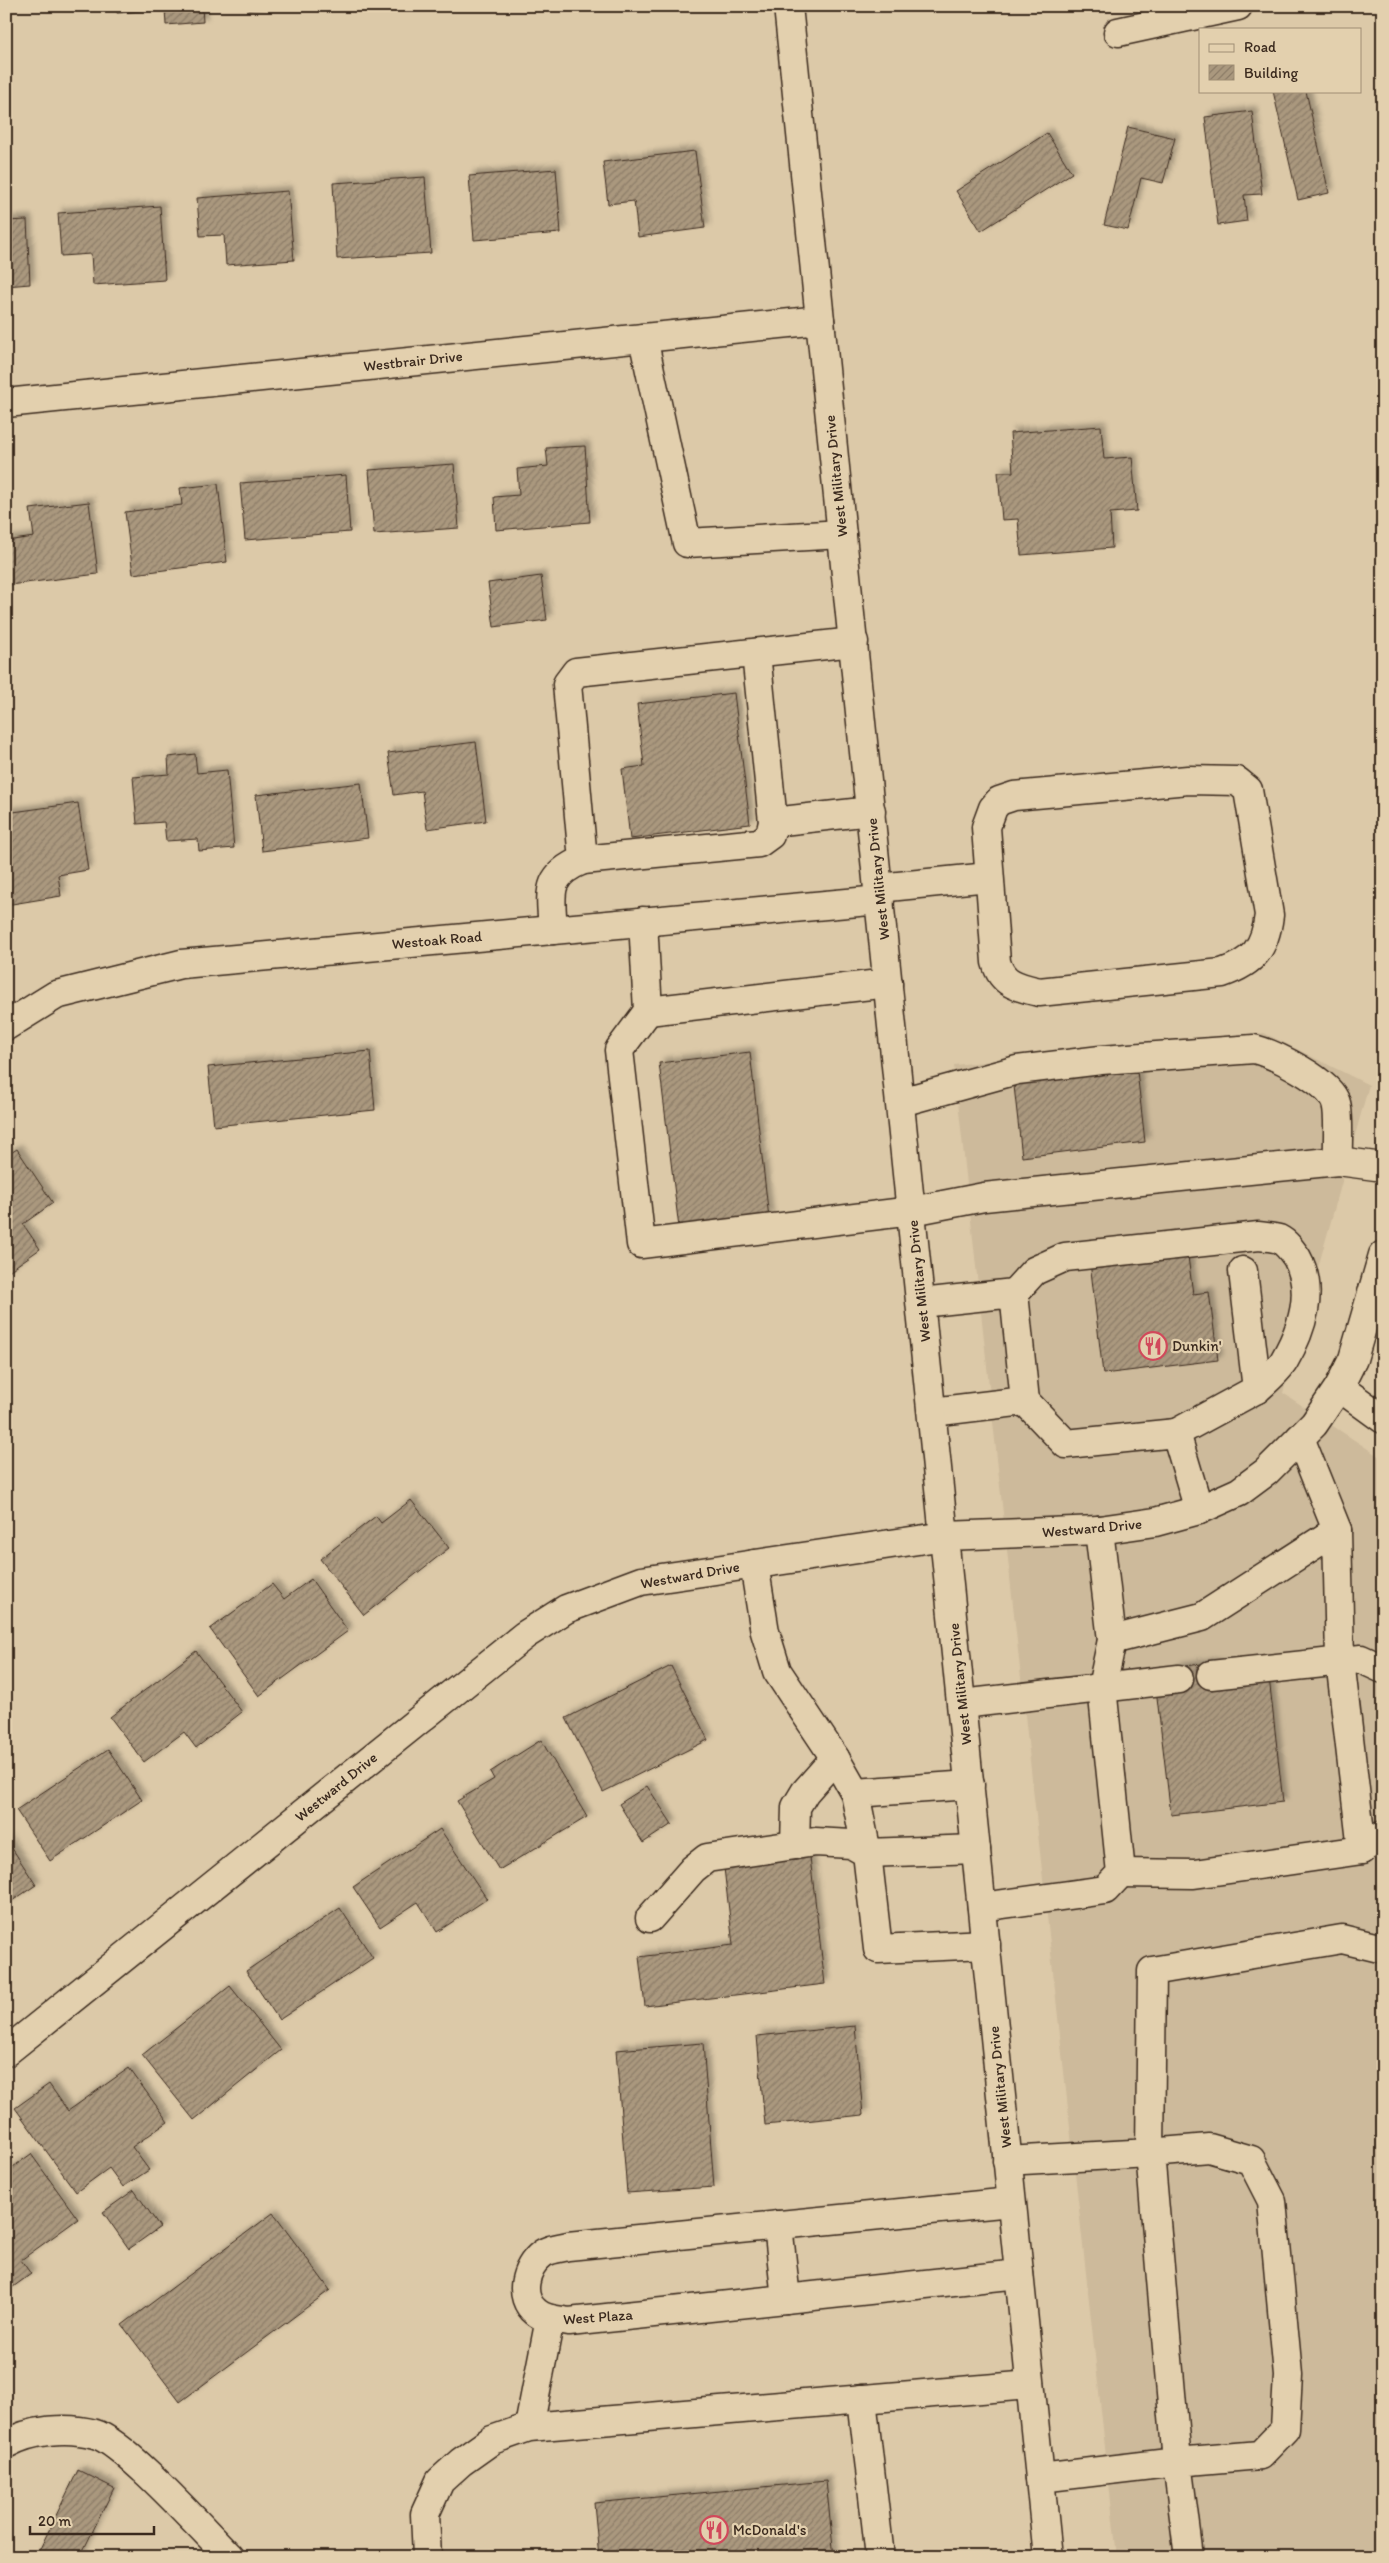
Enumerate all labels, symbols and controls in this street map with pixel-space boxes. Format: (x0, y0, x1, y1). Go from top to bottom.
legend (1199, 28, 1362, 92)
text: Road (1244, 38, 1277, 56)
text: Building (1244, 64, 1298, 82)
street label: Westbrair Drive (363, 347, 463, 375)
street label: West Military Drive (821, 414, 851, 538)
street label: West Military Drive (863, 817, 893, 941)
street label: Westoak Road (391, 927, 484, 953)
street label: West Military Drive (904, 1219, 934, 1343)
restaurant icon: Dunkin' (1138, 1331, 1168, 1361)
place label: Dunkin' (1172, 1337, 1222, 1355)
street label: Westward Drive (1041, 1515, 1143, 1541)
street label: Westward Drive (639, 1557, 741, 1593)
street label: West Military Drive (945, 1622, 975, 1746)
street label: Westward Drive (291, 1748, 381, 1826)
street label: West Military Drive (985, 2025, 1015, 2149)
street label: West Plaza (562, 2306, 634, 2328)
scale bar (30, 2503, 154, 2535)
text: 20 m (38, 2512, 72, 2530)
restaurant icon: McDonald's (699, 2515, 729, 2545)
place label: McDonald's (733, 2521, 807, 2539)

